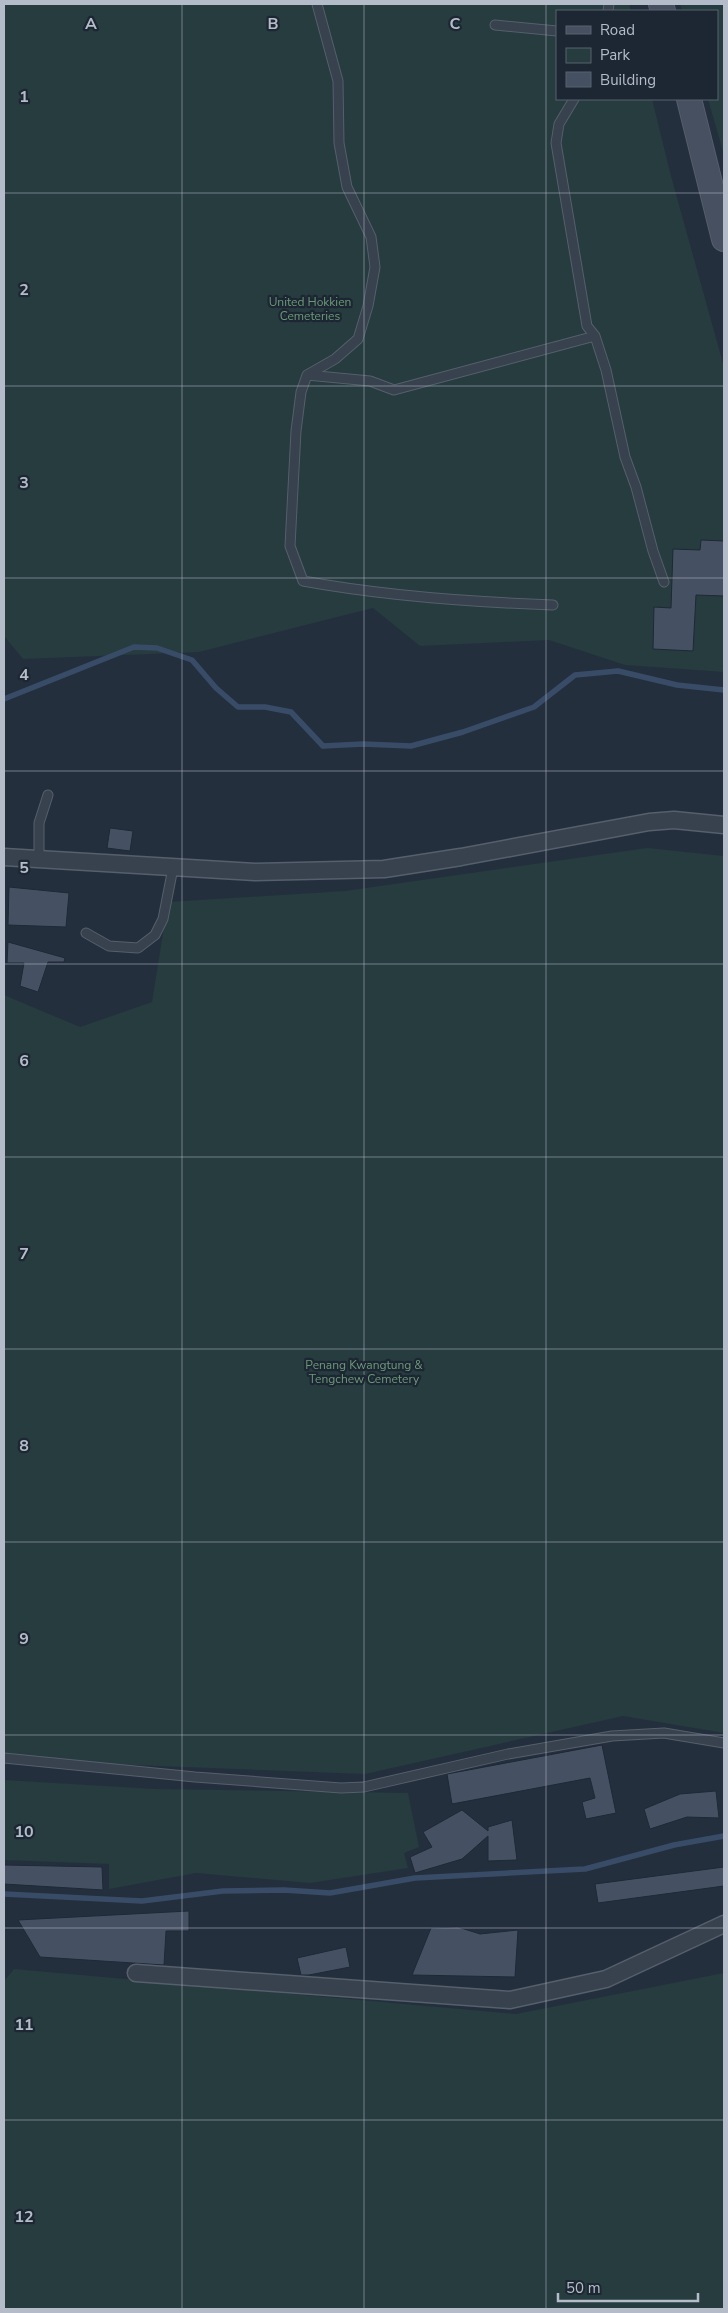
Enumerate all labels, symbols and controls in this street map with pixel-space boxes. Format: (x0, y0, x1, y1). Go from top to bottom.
legend (556, 10, 718, 100)
text: A (85, 13, 97, 35)
text: B (267, 13, 279, 35)
text: C (450, 13, 461, 35)
text: Road (600, 20, 635, 40)
text: Park (600, 45, 630, 65)
text: Building (600, 70, 656, 90)
text: 1 (19, 86, 29, 108)
text: 2 (19, 279, 29, 301)
park label: United Hokkien Cemeteries (269, 294, 351, 324)
text: 3 (19, 472, 29, 494)
text: 4 (19, 664, 29, 686)
text: 5 (19, 857, 29, 879)
text: 6 (19, 1050, 29, 1072)
text: 7 (19, 1243, 29, 1265)
park label: Penang Kwangtung & Tengchew Cemetery (305, 1357, 423, 1387)
text: 8 (19, 1435, 29, 1457)
text: 9 (19, 1628, 29, 1650)
text: 10 (14, 1821, 34, 1843)
text: 11 (14, 2014, 34, 2036)
text: 12 (14, 2206, 34, 2228)
scale bar (558, 2270, 698, 2302)
text: 50 m (566, 2278, 601, 2298)

